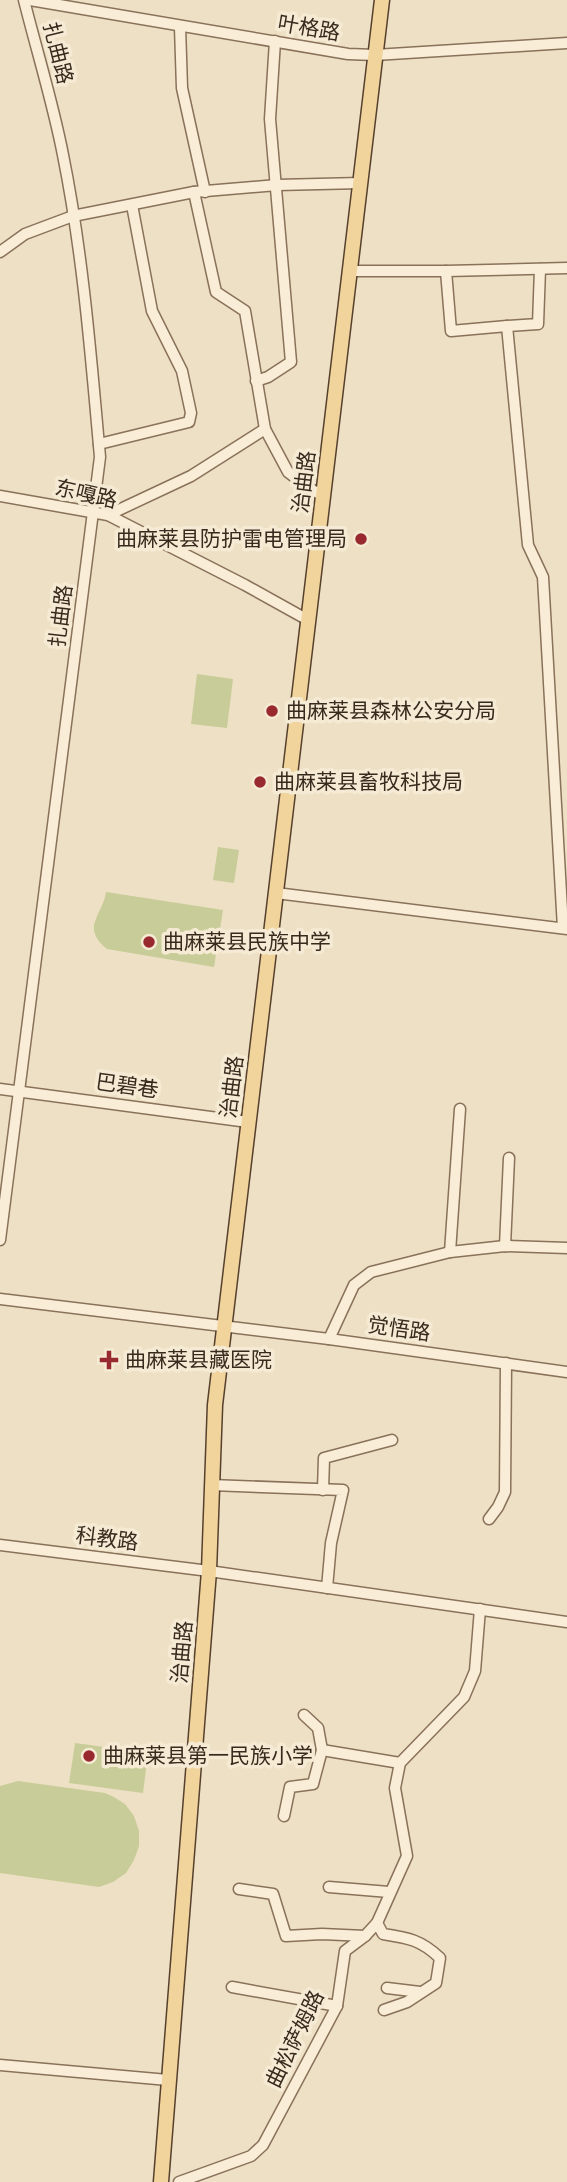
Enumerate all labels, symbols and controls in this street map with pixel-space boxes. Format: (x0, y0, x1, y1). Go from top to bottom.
street label: 叶格路 (276, 10, 342, 45)
street label: 扎曲路 (39, 19, 78, 86)
street label: 治曲路 (287, 449, 320, 515)
street label: 东嘎路 (53, 474, 120, 513)
place label: 曲麻莱县防护雷电管理局 (116, 526, 347, 551)
marker: 曲麻莱县防护雷电管理局 (353, 531, 369, 547)
street label: 扎曲路 (44, 583, 77, 649)
place label: 曲麻莱县森林公安分局 (286, 698, 496, 723)
marker: 曲麻莱县森林公安分局 (264, 703, 280, 719)
place label: 曲麻莱县畜牧科技局 (274, 769, 463, 794)
marker: 曲麻莱县畜牧科技局 (252, 774, 268, 790)
place label: 曲麻莱县民族中学 (163, 929, 331, 954)
marker: 曲麻莱县民族中学 (141, 934, 157, 950)
street label: 治曲路 (215, 1054, 248, 1120)
street label: 巴碧巷 (94, 1069, 160, 1102)
street label: 觉悟路 (366, 1312, 432, 1345)
place label: 曲麻莱县藏医院 (125, 1347, 272, 1372)
marker: 曲麻莱县藏医院 (99, 1350, 119, 1370)
street label: 科教路 (74, 1522, 140, 1555)
street label: 治曲路 (166, 1619, 197, 1684)
place label: 曲麻莱县第一民族小学 (103, 1743, 313, 1768)
marker: 曲麻莱县第一民族小学 (81, 1748, 97, 1764)
street label: 曲松萨姆路 (260, 1986, 329, 2091)

